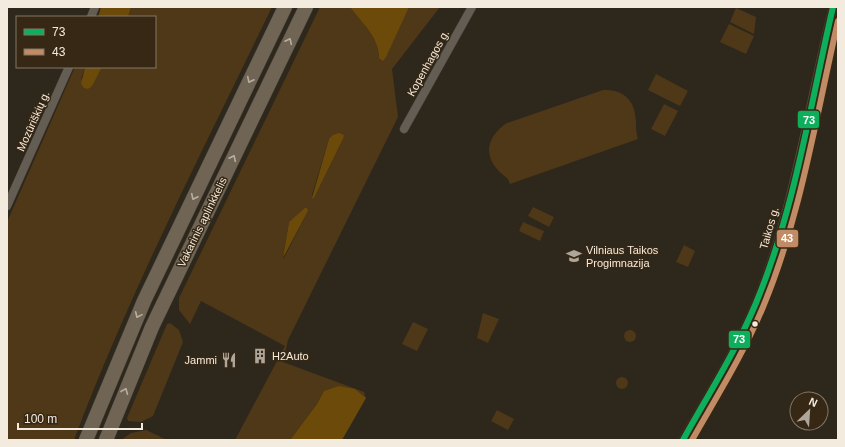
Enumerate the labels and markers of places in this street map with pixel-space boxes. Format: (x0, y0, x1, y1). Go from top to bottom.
place label: Vilniaus Taikos Progimnazija (586, 244, 659, 269)
school or university icon: Vilniaus Taikos Progimnazija (565, 247, 583, 265)
unlabelled marker (750, 319, 760, 329)
building icon: H2Auto (251, 347, 269, 365)
place label: H2Auto (272, 350, 309, 362)
restaurant icon: Jammi (220, 351, 238, 369)
place label: Jammi (185, 354, 217, 366)

